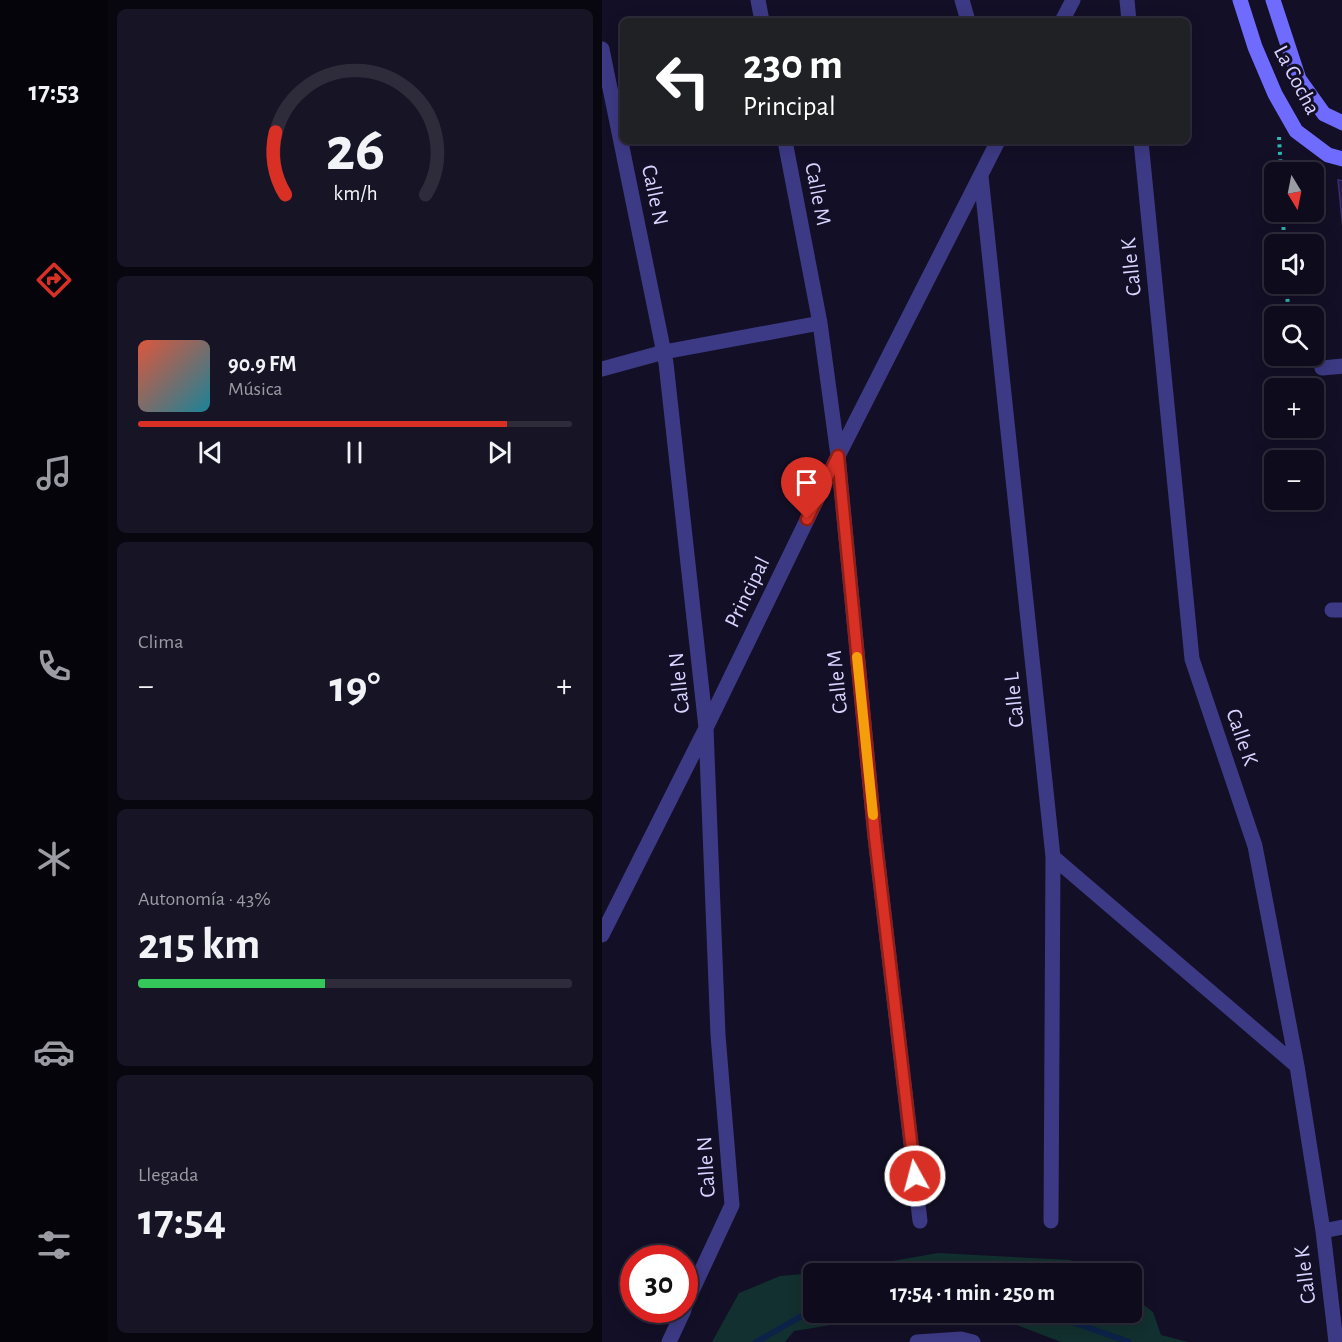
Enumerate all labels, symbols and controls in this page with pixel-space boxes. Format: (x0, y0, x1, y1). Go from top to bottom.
icon: left (644, 42, 722, 120)
street label: La Cocha (1270, 42, 1324, 118)
text: 230 m (743, 44, 843, 86)
text: 17:53 (29, 78, 79, 105)
text: Principal (743, 93, 836, 120)
text: 26 (325, 119, 385, 181)
street label: Calle M (801, 161, 835, 227)
north arrow (1264, 162, 1324, 222)
map controls (1264, 162, 1324, 510)
street label: Calle N (638, 163, 672, 227)
text: km/h (333, 183, 377, 204)
button: sound (1264, 234, 1324, 294)
street label: Calle K (1117, 236, 1145, 297)
icon: directions (33, 259, 75, 301)
button: search (1264, 306, 1324, 366)
text: 90.9 FM (228, 353, 296, 375)
button: + (1264, 378, 1324, 438)
text: Música (228, 379, 283, 399)
icon: previous (194, 436, 227, 469)
icon: pause (338, 436, 371, 469)
icon: next (483, 436, 516, 469)
button: − (1264, 450, 1324, 510)
icon: music (33, 452, 75, 494)
pin (781, 457, 832, 519)
icon: arrive (790, 466, 823, 499)
street label: Principal (721, 553, 773, 631)
text: Clima (138, 632, 183, 652)
icon: phone (33, 645, 75, 687)
street label: Calle M (823, 649, 851, 715)
street label: Calle N (665, 651, 693, 715)
text: 19° (329, 665, 381, 710)
text: − (138, 670, 154, 703)
text: + (556, 670, 572, 703)
street label: Calle L (1000, 670, 1028, 729)
street label: Calle K (1222, 706, 1262, 769)
icon: climate (33, 838, 75, 880)
text: Autonomía · 43% (138, 889, 271, 909)
text: 215 km (138, 922, 260, 967)
icon: car (33, 1031, 75, 1073)
street label: Calle N (693, 1136, 719, 1198)
position arrow (883, 1144, 947, 1208)
text: Llegada (138, 1165, 199, 1185)
text: 17:54 (138, 1198, 226, 1243)
icon: filters (33, 1224, 75, 1266)
street label: Calle K (1290, 1244, 1319, 1305)
speed limit sign: 30 (620, 1245, 698, 1323)
text: 17:54 · 1 min · 250 m (890, 1282, 1055, 1304)

